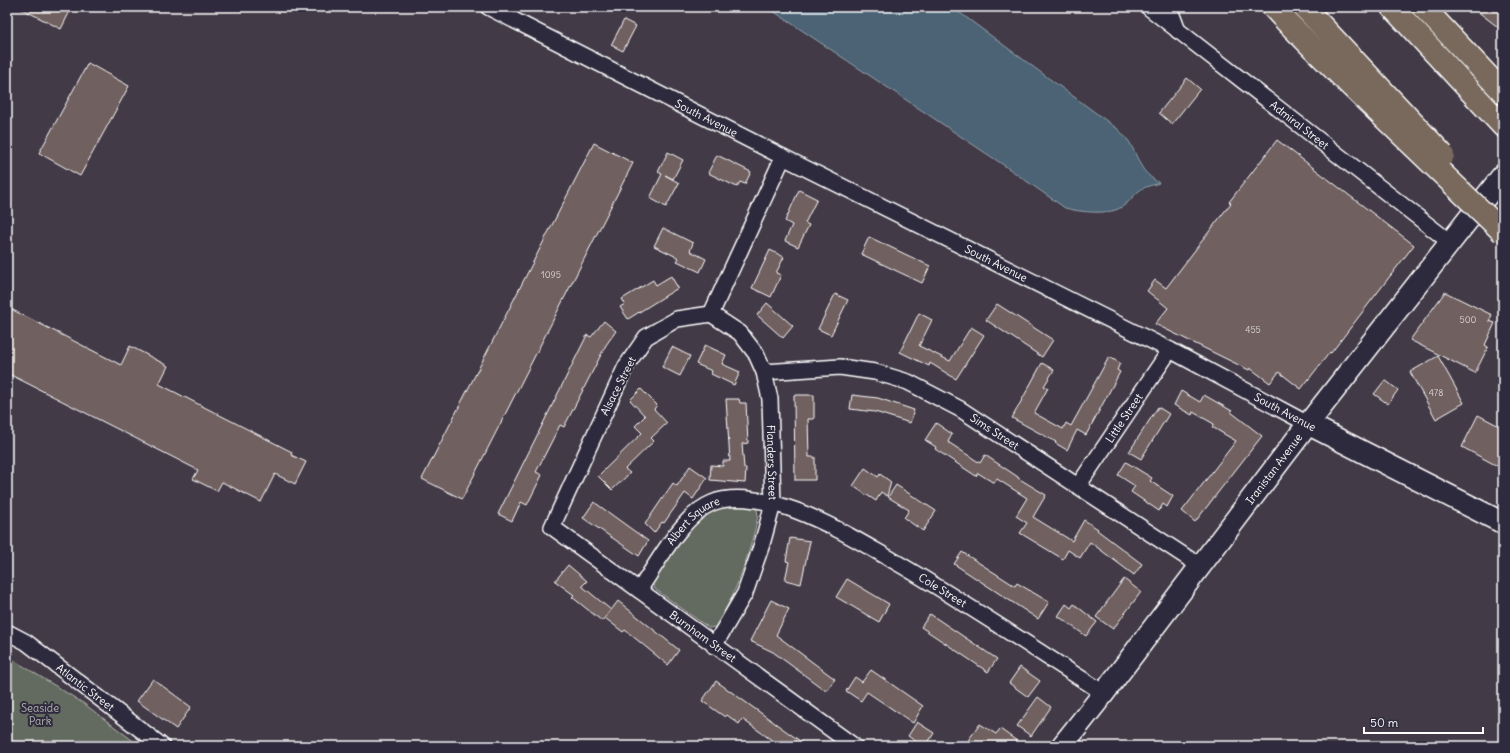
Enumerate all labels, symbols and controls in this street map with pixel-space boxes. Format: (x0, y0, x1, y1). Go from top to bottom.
street label: South Avenue (673, 96, 740, 140)
street label: Admiral Street (1267, 98, 1332, 152)
street label: South Avenue (962, 242, 1030, 285)
house number: 1095 (541, 269, 561, 280)
house number: 500 (1459, 314, 1477, 325)
house number: 455 (1245, 324, 1261, 335)
street label: Alsace Street (597, 354, 639, 418)
house number: 478 (1429, 387, 1443, 398)
street label: South Avenue (1252, 390, 1318, 434)
street label: Little Street (1102, 391, 1146, 445)
street label: Sims Street (968, 411, 1022, 453)
street label: Flanders Street (764, 425, 780, 501)
street label: Iranistan Avenue (1243, 431, 1305, 507)
street label: Albert Square (664, 494, 721, 548)
street label: Cole Street (916, 570, 969, 610)
street label: Burnham Street (667, 608, 739, 665)
street label: Atlantic Street (53, 661, 117, 714)
park label: Seaside Park (21, 701, 59, 728)
scale bar (1364, 709, 1483, 735)
text: 50 m (1370, 715, 1399, 730)

